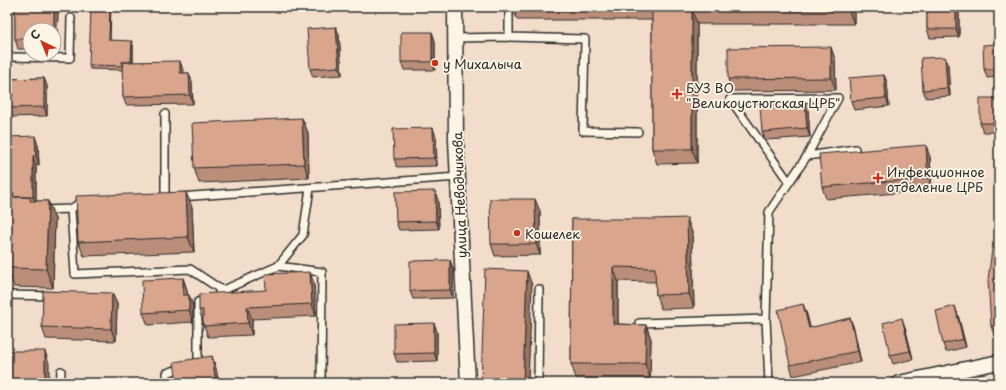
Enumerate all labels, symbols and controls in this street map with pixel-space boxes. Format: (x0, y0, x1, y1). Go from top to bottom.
north arrow (22, 22, 62, 62)
text: С (26, 25, 44, 43)
place label: у Михалыча (443, 54, 522, 73)
marker: у Михалыча (430, 58, 440, 68)
place label: БУЗ ВО "Великоустюгская ЦРБ" (686, 78, 840, 112)
marker: БУЗ ВО "Великоустюгская ЦРБ" (671, 88, 683, 100)
street label: улица Неводчикова (447, 131, 471, 259)
place label: Инфекционное отделение ЦРБ (887, 162, 985, 196)
marker: Инфекционное отделение ЦРБ (872, 172, 884, 184)
place label: Кошелек (525, 224, 580, 243)
marker: Кошелек (512, 228, 522, 238)

